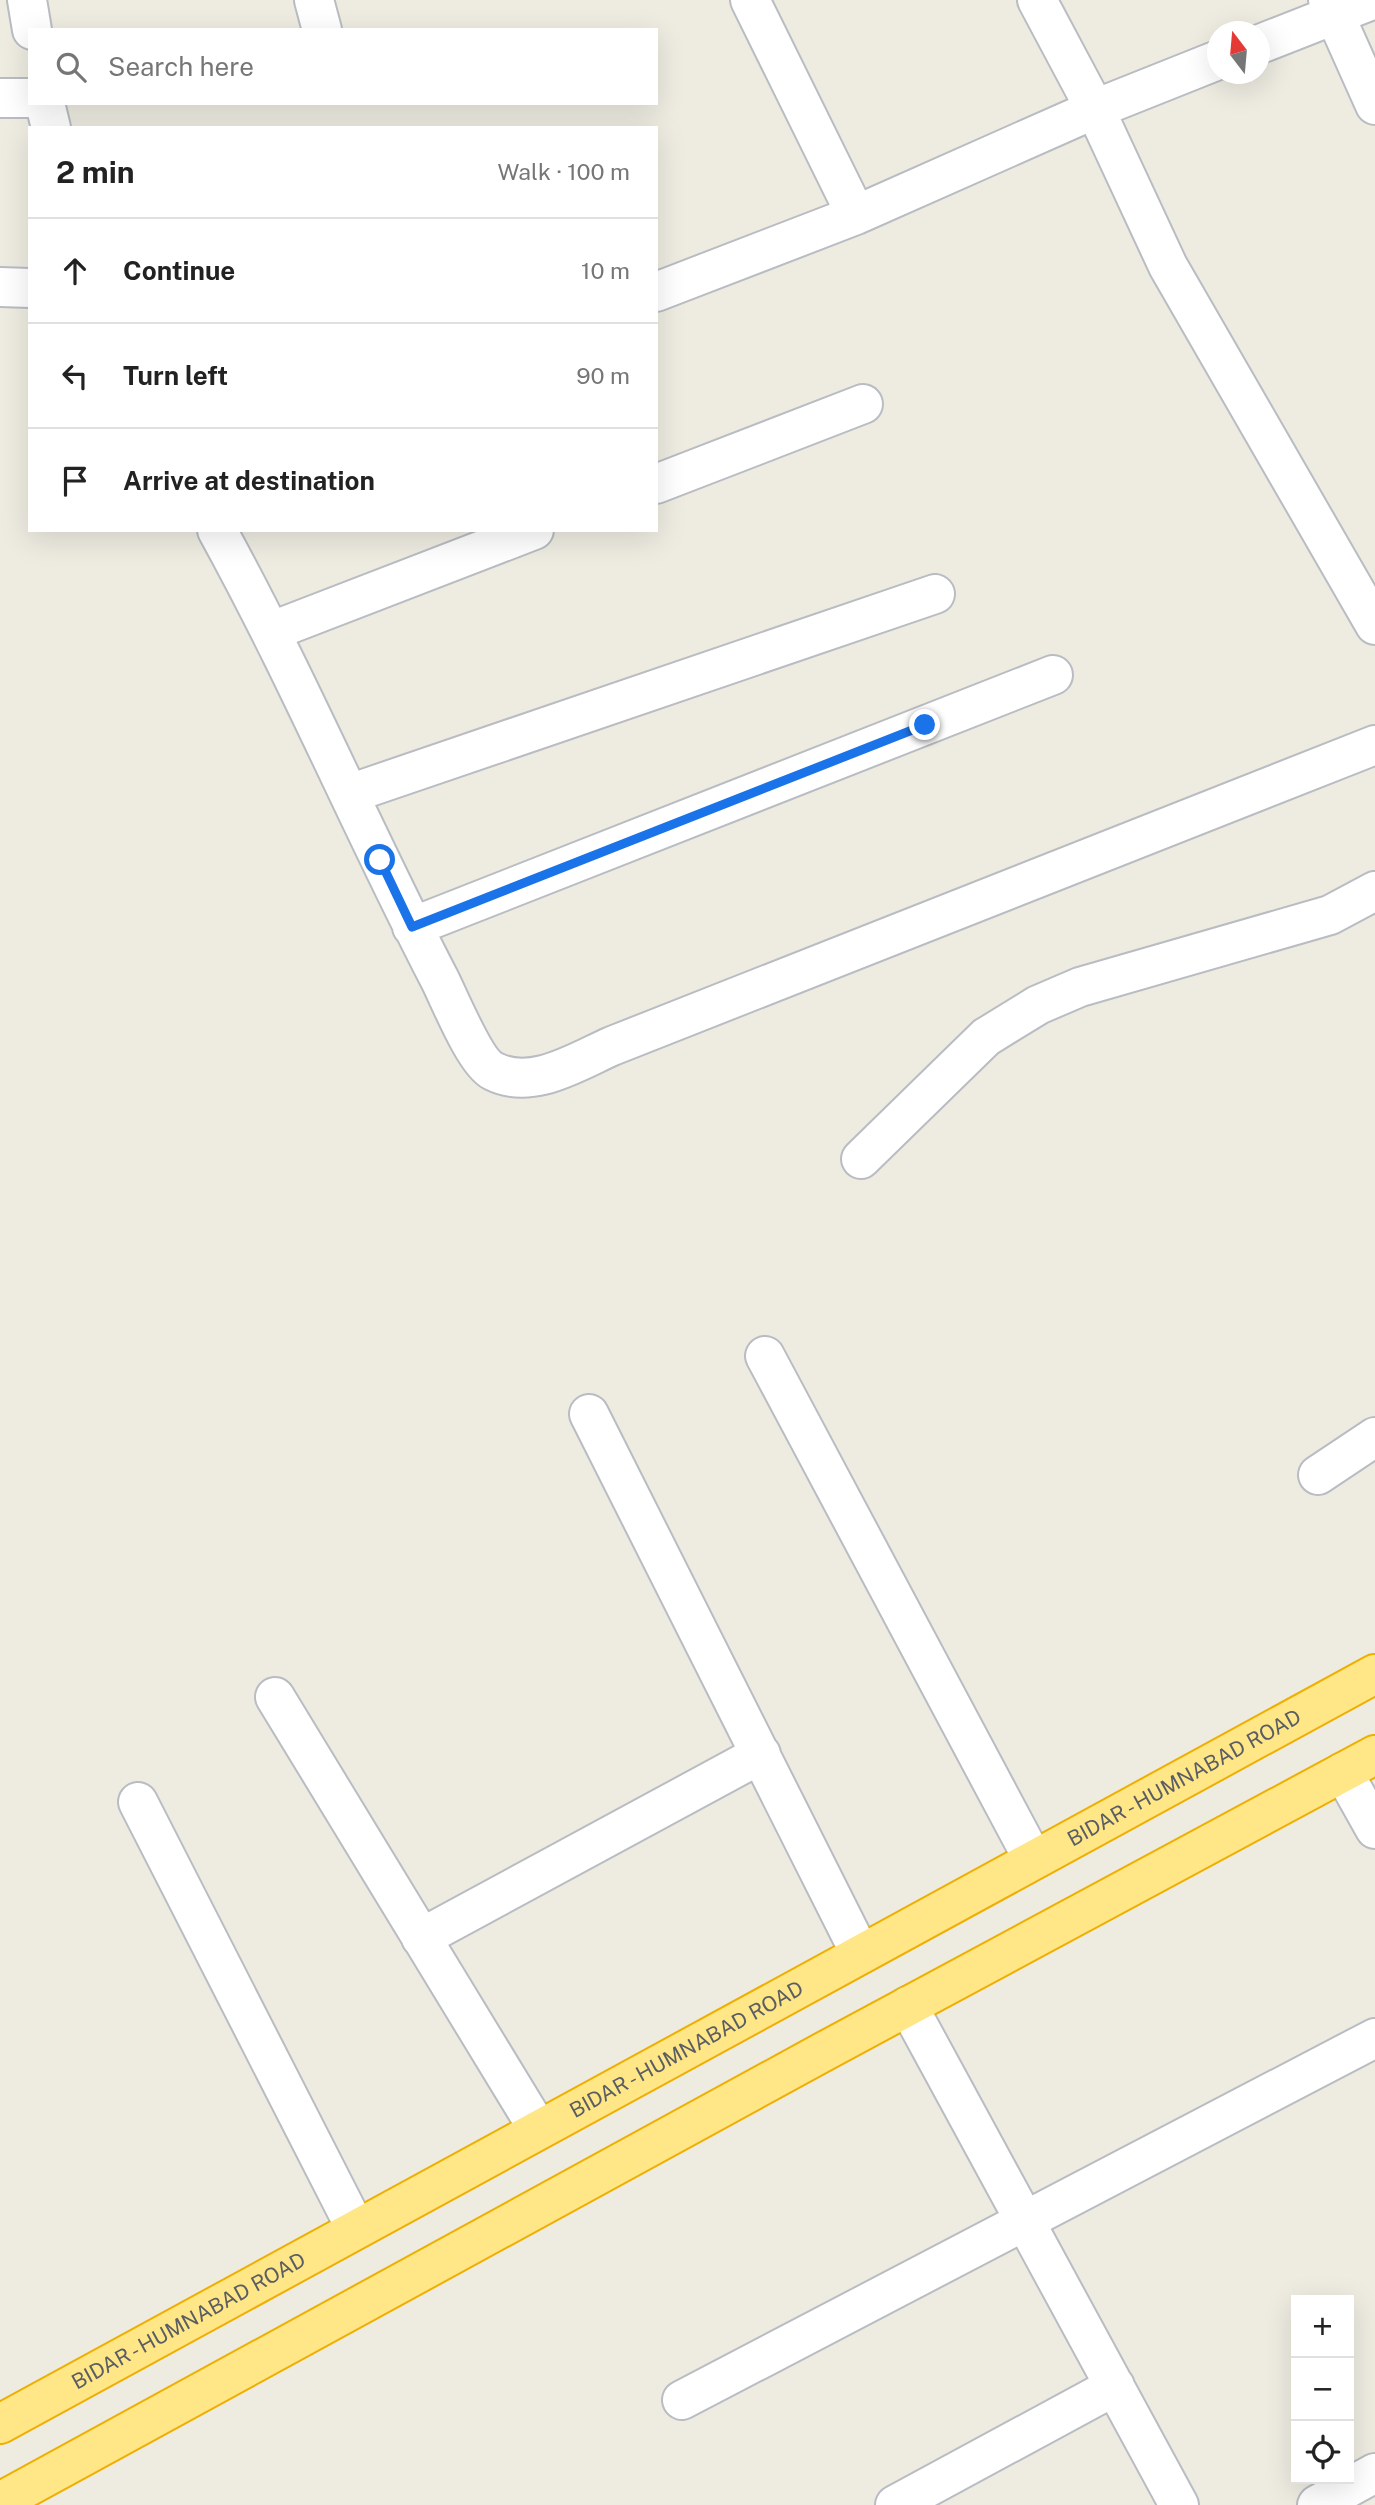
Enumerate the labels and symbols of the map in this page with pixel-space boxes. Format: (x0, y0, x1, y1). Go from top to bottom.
north arrow (1207, 21, 1270, 84)
route end (909, 709, 940, 740)
route start (364, 844, 395, 875)
street label: BIDAR - HUMNABAD ROAD (1063, 1704, 1305, 1851)
street label: BIDAR - HUMNABAD ROAD (565, 1975, 807, 2123)
street label: BIDAR - HUMNABAD ROAD (67, 2247, 310, 2394)

